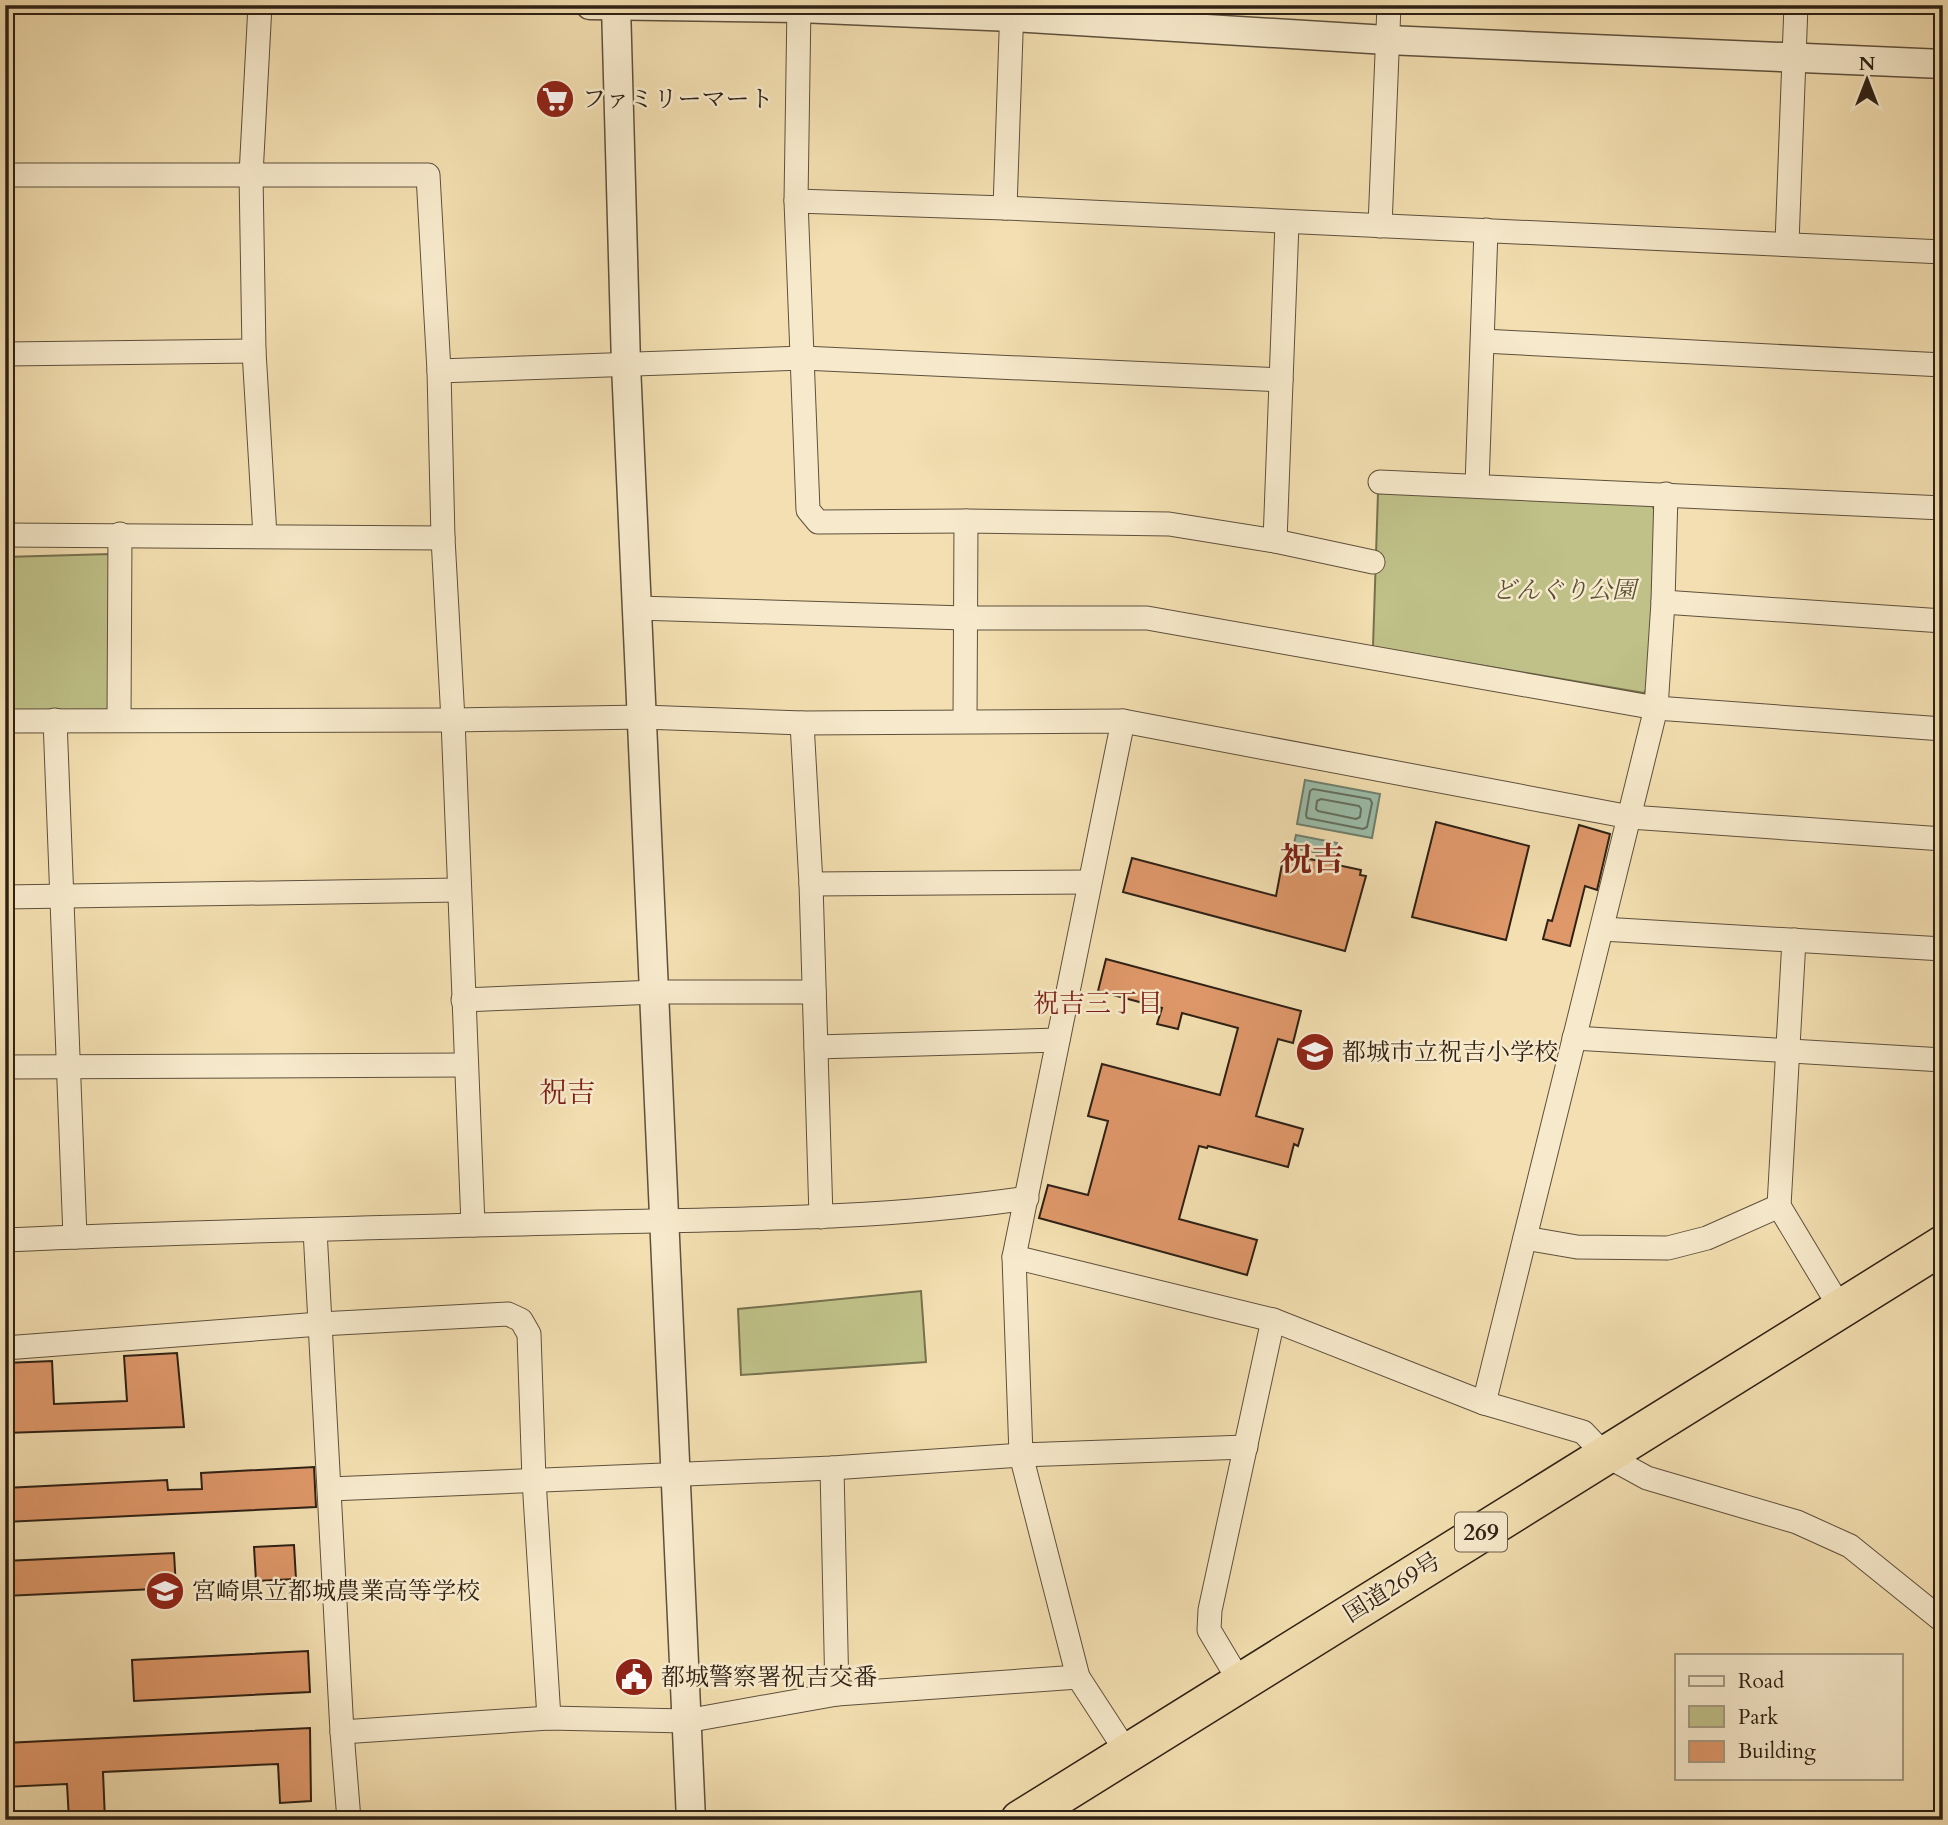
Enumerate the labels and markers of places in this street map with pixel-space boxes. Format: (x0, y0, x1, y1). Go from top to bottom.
supermarket icon: ファミリーマート (534, 78, 576, 120)
place label: ファミリーマート (582, 83, 774, 116)
school or university icon: 都城市立祝吉小学校 (1294, 1031, 1336, 1073)
place label: 都城市立祝吉小学校 (1342, 1036, 1558, 1069)
school or university icon: 宮崎県立都城農業高等学校 (144, 1570, 186, 1612)
place label: 宮崎県立都城農業高等学校 (192, 1575, 480, 1608)
public building icon: 都城警察署祝吉交番 (613, 1656, 655, 1698)
place label: 都城警察署祝吉交番 (661, 1661, 877, 1694)

